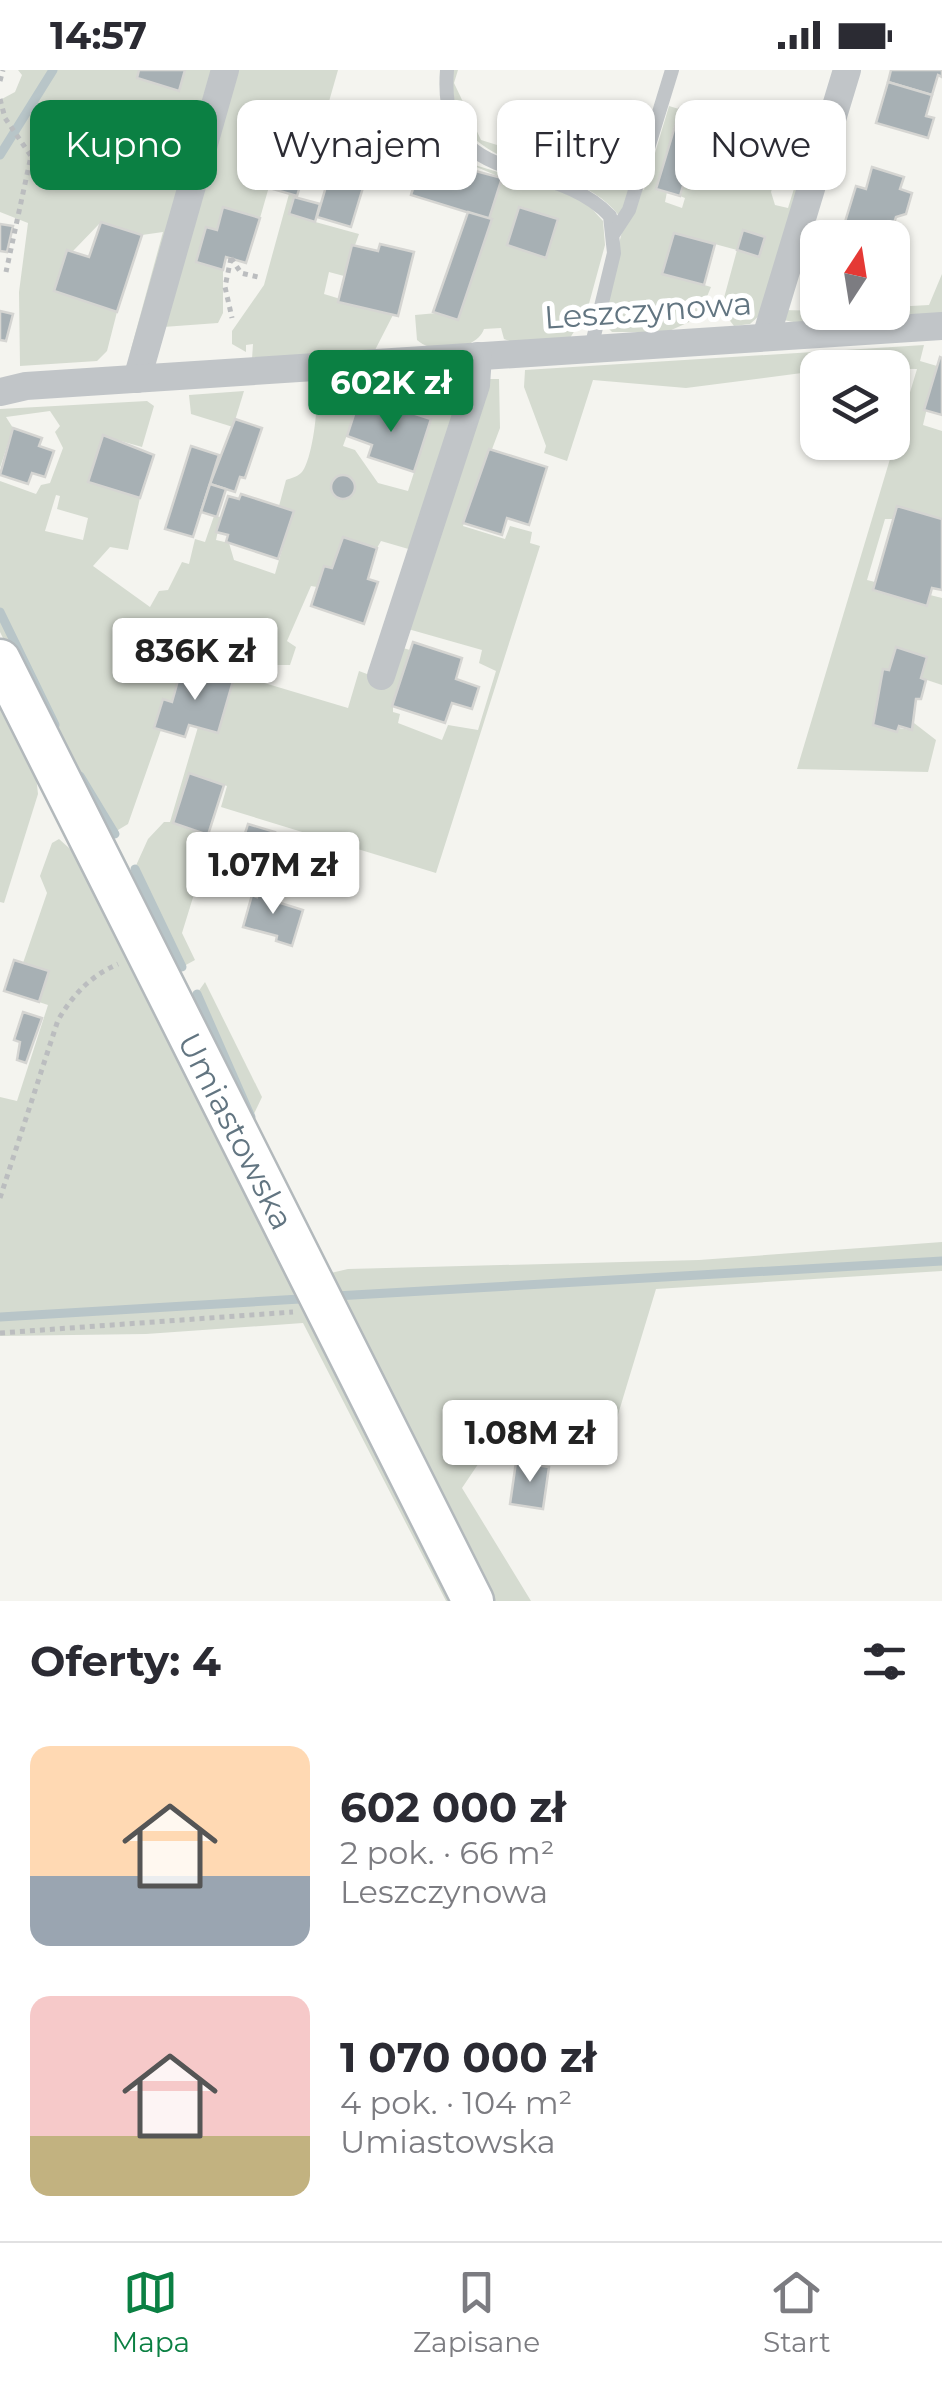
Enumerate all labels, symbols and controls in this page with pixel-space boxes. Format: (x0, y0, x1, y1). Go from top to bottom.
text: 14:57 (50, 12, 147, 59)
chip: Kupno (30, 100, 217, 190)
chip: Wynajem (237, 100, 477, 190)
chip: Filtry (497, 100, 655, 190)
chip: Nowe (675, 100, 846, 190)
north arrow (800, 220, 910, 330)
map controls (800, 220, 910, 460)
street label: Leszczynowa (543, 283, 753, 337)
pin: 602K zł (299, 350, 483, 435)
button: layers (800, 350, 910, 460)
text: 602K zł (330, 363, 452, 402)
pin: 836K zł (103, 618, 287, 703)
text: 836K zł (134, 631, 256, 670)
pin: 1.07M zł (170, 832, 376, 917)
text: 1.07M zł (208, 845, 338, 884)
street label: Umiastowska (170, 1026, 302, 1236)
pin: 1.08M zł (427, 1400, 633, 1485)
text: 1.08M zł (465, 1413, 595, 1452)
icon: filters (857, 1634, 912, 1689)
text: Oferty: 4 (30, 1635, 221, 1687)
text: 602 000 zł (340, 1781, 566, 1833)
icon: home (110, 1786, 230, 1906)
text: 2 pok. · 66 m² (340, 1833, 554, 1872)
text: Leszczynowa (340, 1872, 548, 1911)
text: 1 070 000 zł (340, 2031, 596, 2083)
icon: home (110, 2036, 230, 2156)
text: 4 pok. · 104 m² (340, 2083, 572, 2122)
text: Umiastowska (340, 2122, 556, 2161)
tab: Mapa (111, 2265, 190, 2359)
tab: Zapisane (413, 2265, 540, 2359)
tab: Start (763, 2265, 831, 2359)

